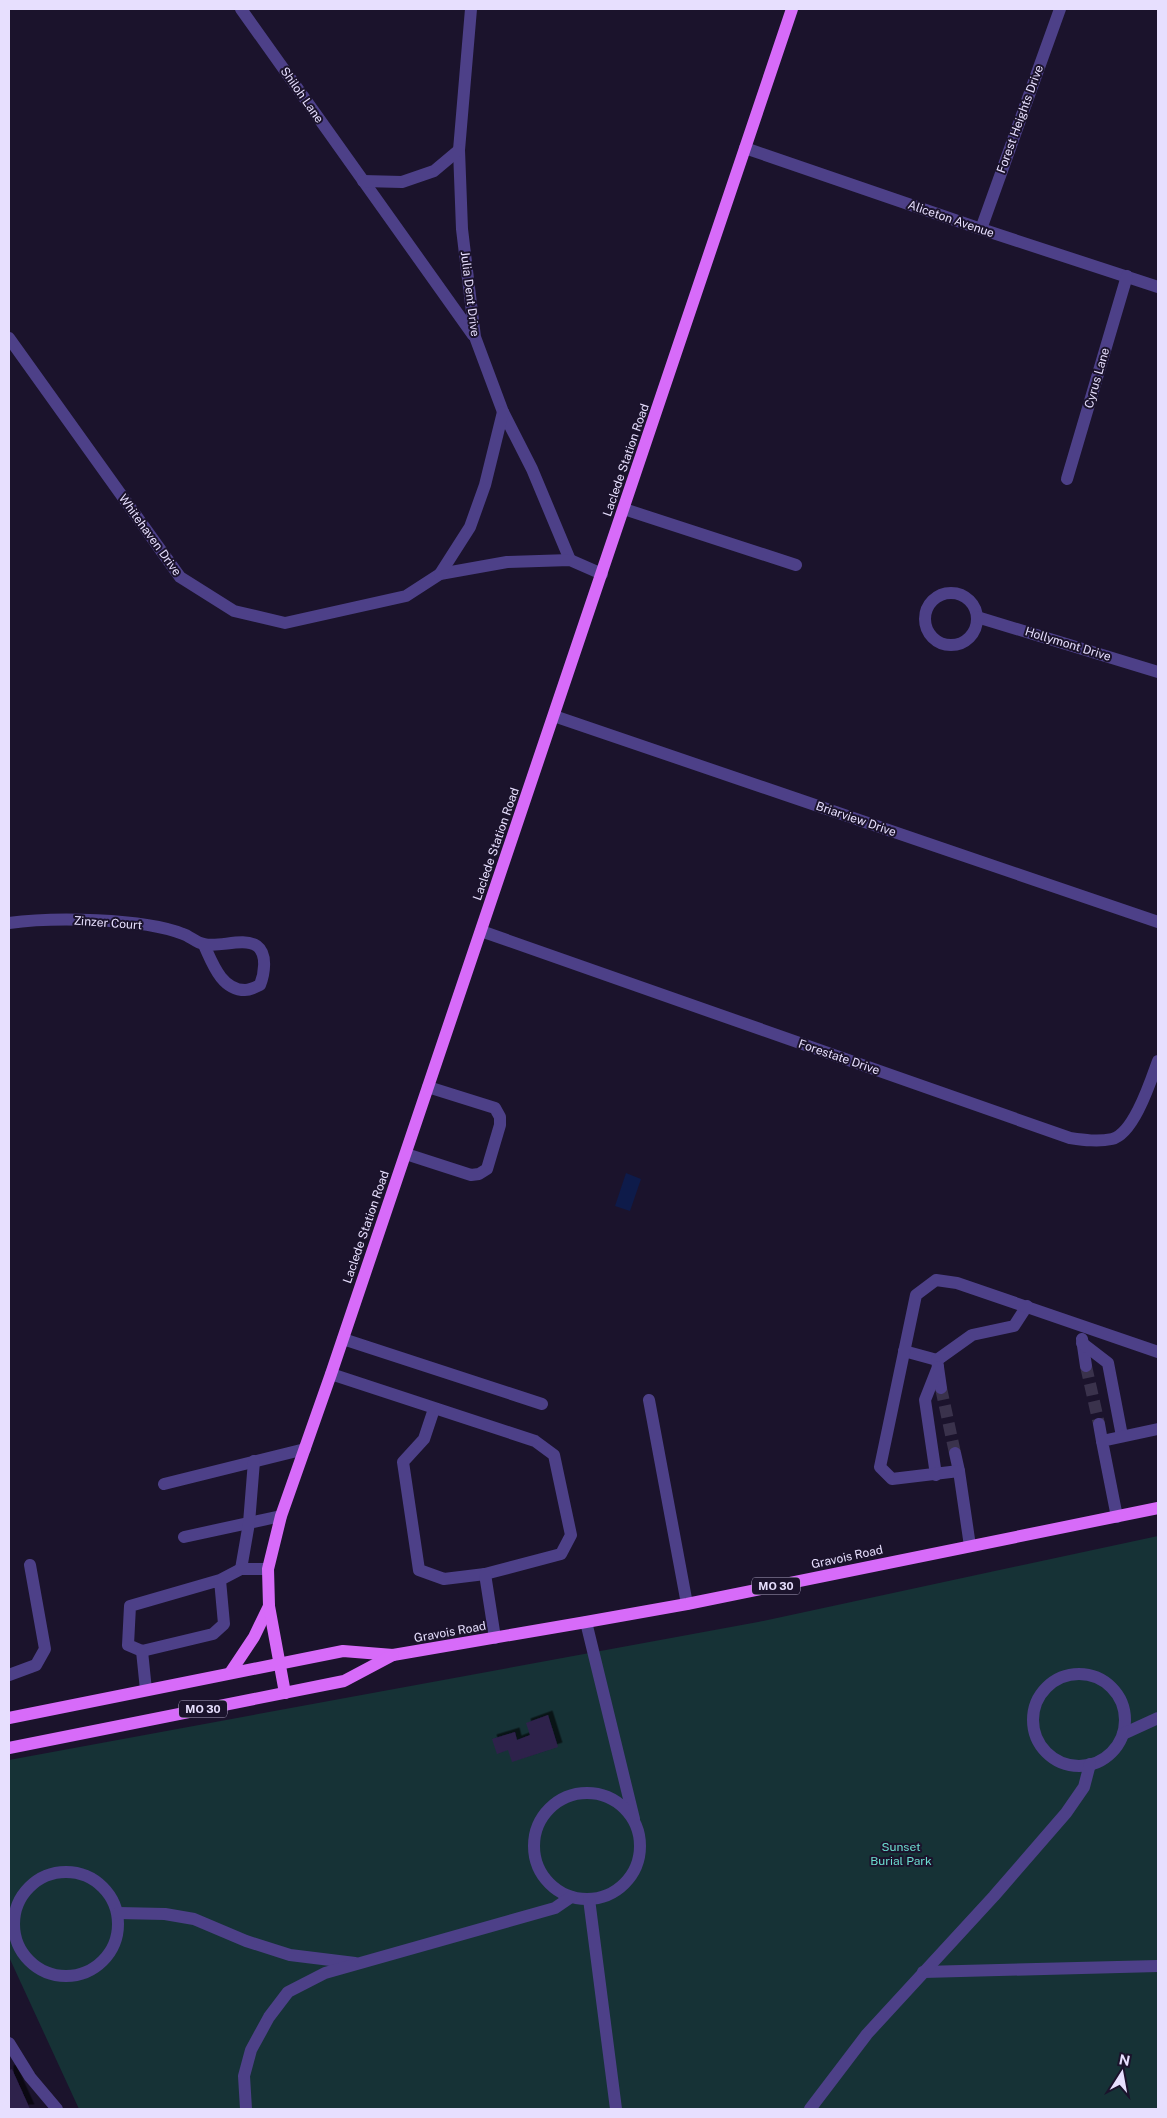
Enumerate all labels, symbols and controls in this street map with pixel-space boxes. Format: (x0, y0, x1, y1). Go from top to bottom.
street label: Forest Heights Drive (994, 63, 1046, 175)
street label: Shiloh Lane (278, 64, 327, 126)
street label: Aliceton Avenue (906, 198, 996, 240)
street label: Julia Dent Drive (458, 251, 482, 338)
street label: Cyrus Lane (1082, 346, 1112, 410)
street label: Laclede Station Road (600, 402, 652, 518)
street label: Whitehaven Drive (116, 492, 184, 579)
street label: Hollymont Drive (1023, 624, 1113, 664)
street label: Laclede Station Road (470, 786, 522, 902)
street label: Briarview Drive (814, 799, 898, 839)
street label: Zinzer Court (73, 914, 143, 932)
street label: Forestate Drive (797, 1037, 882, 1078)
street label: Laclede Station Road (340, 1169, 392, 1285)
street label: Gravois Road (810, 1543, 884, 1571)
road number: MO 30 (752, 1578, 800, 1594)
street label: Gravois Road (413, 1619, 487, 1645)
road number: MO 30 (179, 1700, 227, 1718)
park label: Sunset Burial Park (870, 1840, 932, 1868)
north arrow (1097, 2048, 1147, 2098)
text: N (1118, 2051, 1131, 2069)

